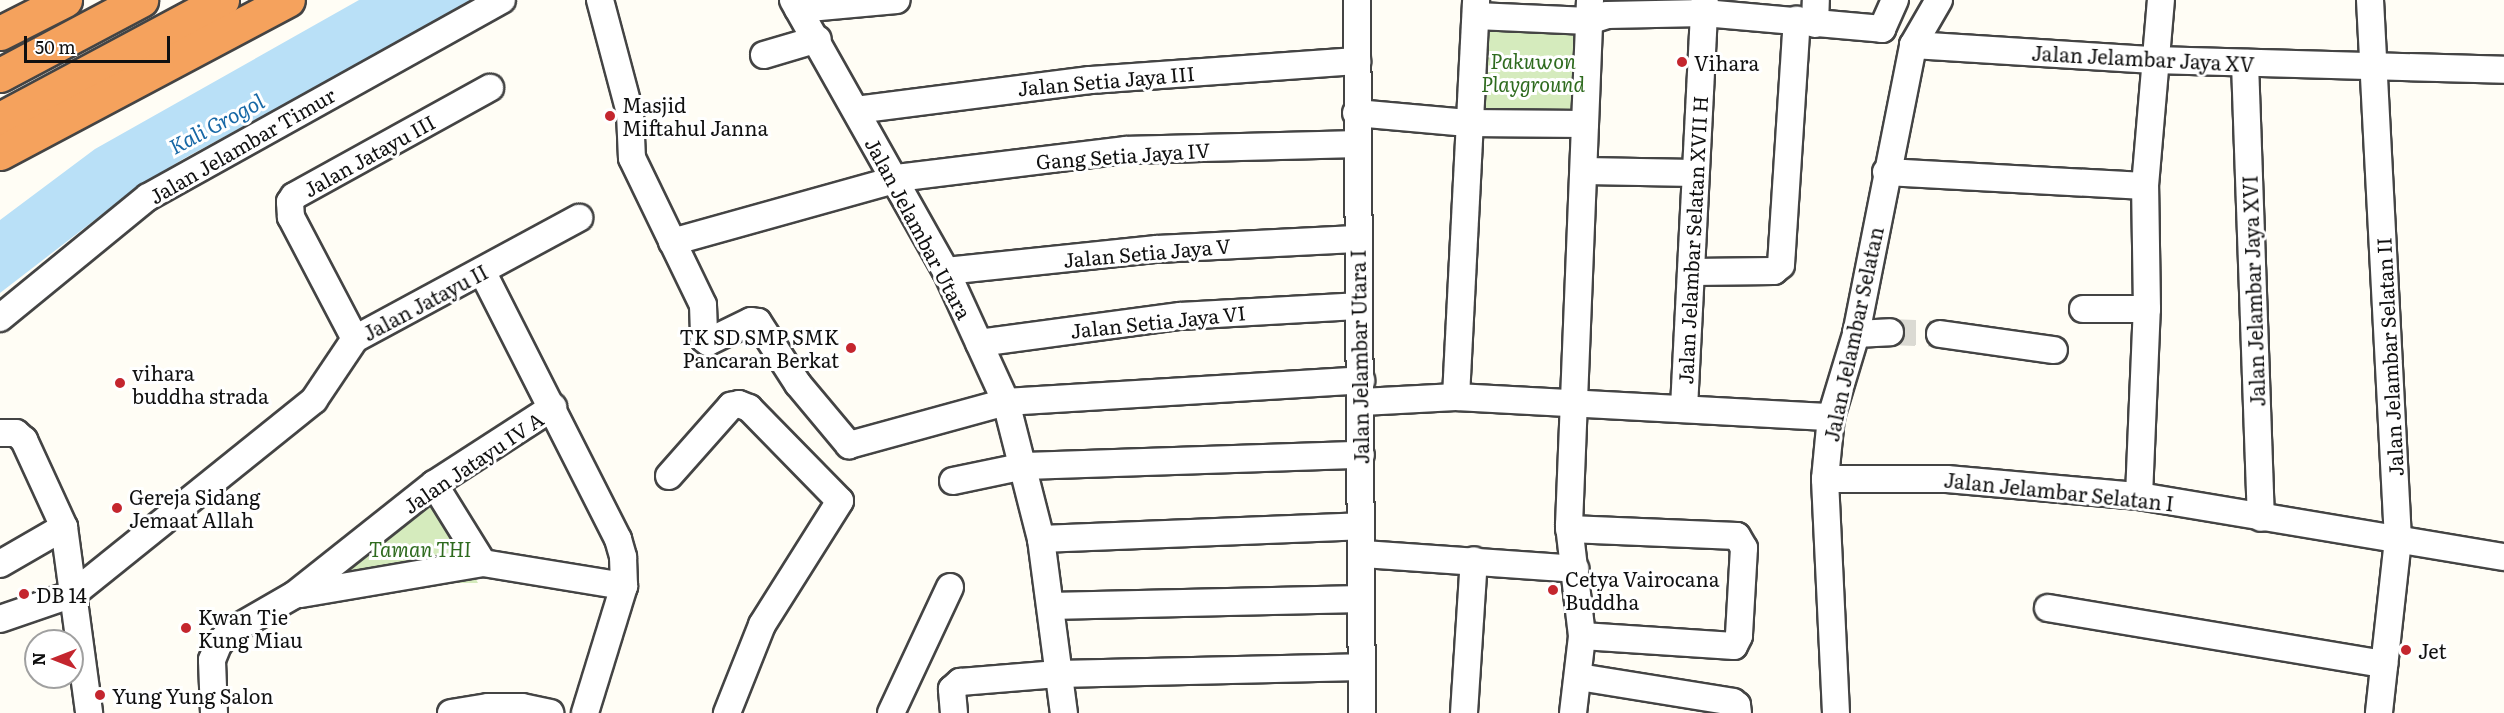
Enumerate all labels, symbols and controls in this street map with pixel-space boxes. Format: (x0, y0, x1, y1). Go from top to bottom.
scale bar (27, 24, 172, 62)
text: 50 m (35, 33, 76, 60)
street label: Jalan Jelambar Jaya XV (2031, 40, 2255, 76)
park label: Pakuwon Playground (1481, 48, 1585, 95)
place label: Vihara (1694, 50, 1759, 74)
marker: Vihara (1675, 55, 1689, 69)
street label: Jalan Setia Jaya III (1016, 60, 1196, 100)
street label: Jalan Jelambar Timur (145, 82, 339, 208)
water label: Kali Grogol (164, 88, 268, 158)
place label: Masjid Miftahul Janna (622, 92, 768, 139)
street label: Jalan Jelambar Selatan XVII H (1672, 95, 1712, 385)
street label: Jalan Jatayu III (299, 109, 439, 201)
marker: Masjid Miftahul Janna (603, 109, 617, 123)
street label: Jalan Jelambar Utara (861, 133, 977, 323)
street label: Gang Setia Jaya IV (1035, 137, 1211, 173)
street label: Jalan Jelambar Jaya XVI (2237, 175, 2269, 407)
street label: Jalan Jelambar Selatan (1819, 224, 1887, 444)
street label: Jalan Setia Jaya V (1062, 233, 1232, 271)
street label: Jalan Jelambar Selatan II (2371, 237, 2407, 477)
street label: Jalan Jelambar Utara I (1345, 250, 1373, 464)
street label: Jalan Jatayu II (358, 259, 492, 345)
street label: Jalan Setia Jaya VI (1069, 300, 1247, 342)
place label: TK SD SMP SMK Pancaran Berkat (679, 324, 839, 371)
marker: TK SD SMP SMK Pancaran Berkat (844, 341, 858, 355)
place label: vihara buddha strada (132, 360, 269, 407)
marker: vihara buddha strada (113, 376, 127, 390)
street label: Jalan Jatayu IV A (398, 406, 548, 518)
street label: Jalan Jelambar Selatan I (1943, 467, 2175, 515)
place label: Gereja Sidang Jemaat Allah (129, 484, 260, 531)
marker: Gereja Sidang Jemaat Allah (110, 501, 124, 515)
park label: Taman THI (369, 536, 471, 560)
place label: Cetya Vairocana Buddha (1565, 566, 1719, 613)
place label: DB 14 (36, 582, 87, 606)
marker: Cetya Vairocana Buddha (1546, 583, 1560, 597)
marker: DB 14 (17, 587, 31, 601)
place label: Kwan Tie Kung Miau (198, 604, 303, 651)
marker: Kwan Tie Kung Miau (179, 621, 193, 635)
north arrow (24, 629, 84, 689)
place label: Jet (2418, 638, 2446, 662)
marker: Jet (2399, 643, 2413, 657)
text: N (26, 652, 50, 666)
place label: Yung Yung Salon (112, 683, 273, 707)
marker: Yung Yung Salon (93, 688, 107, 702)

